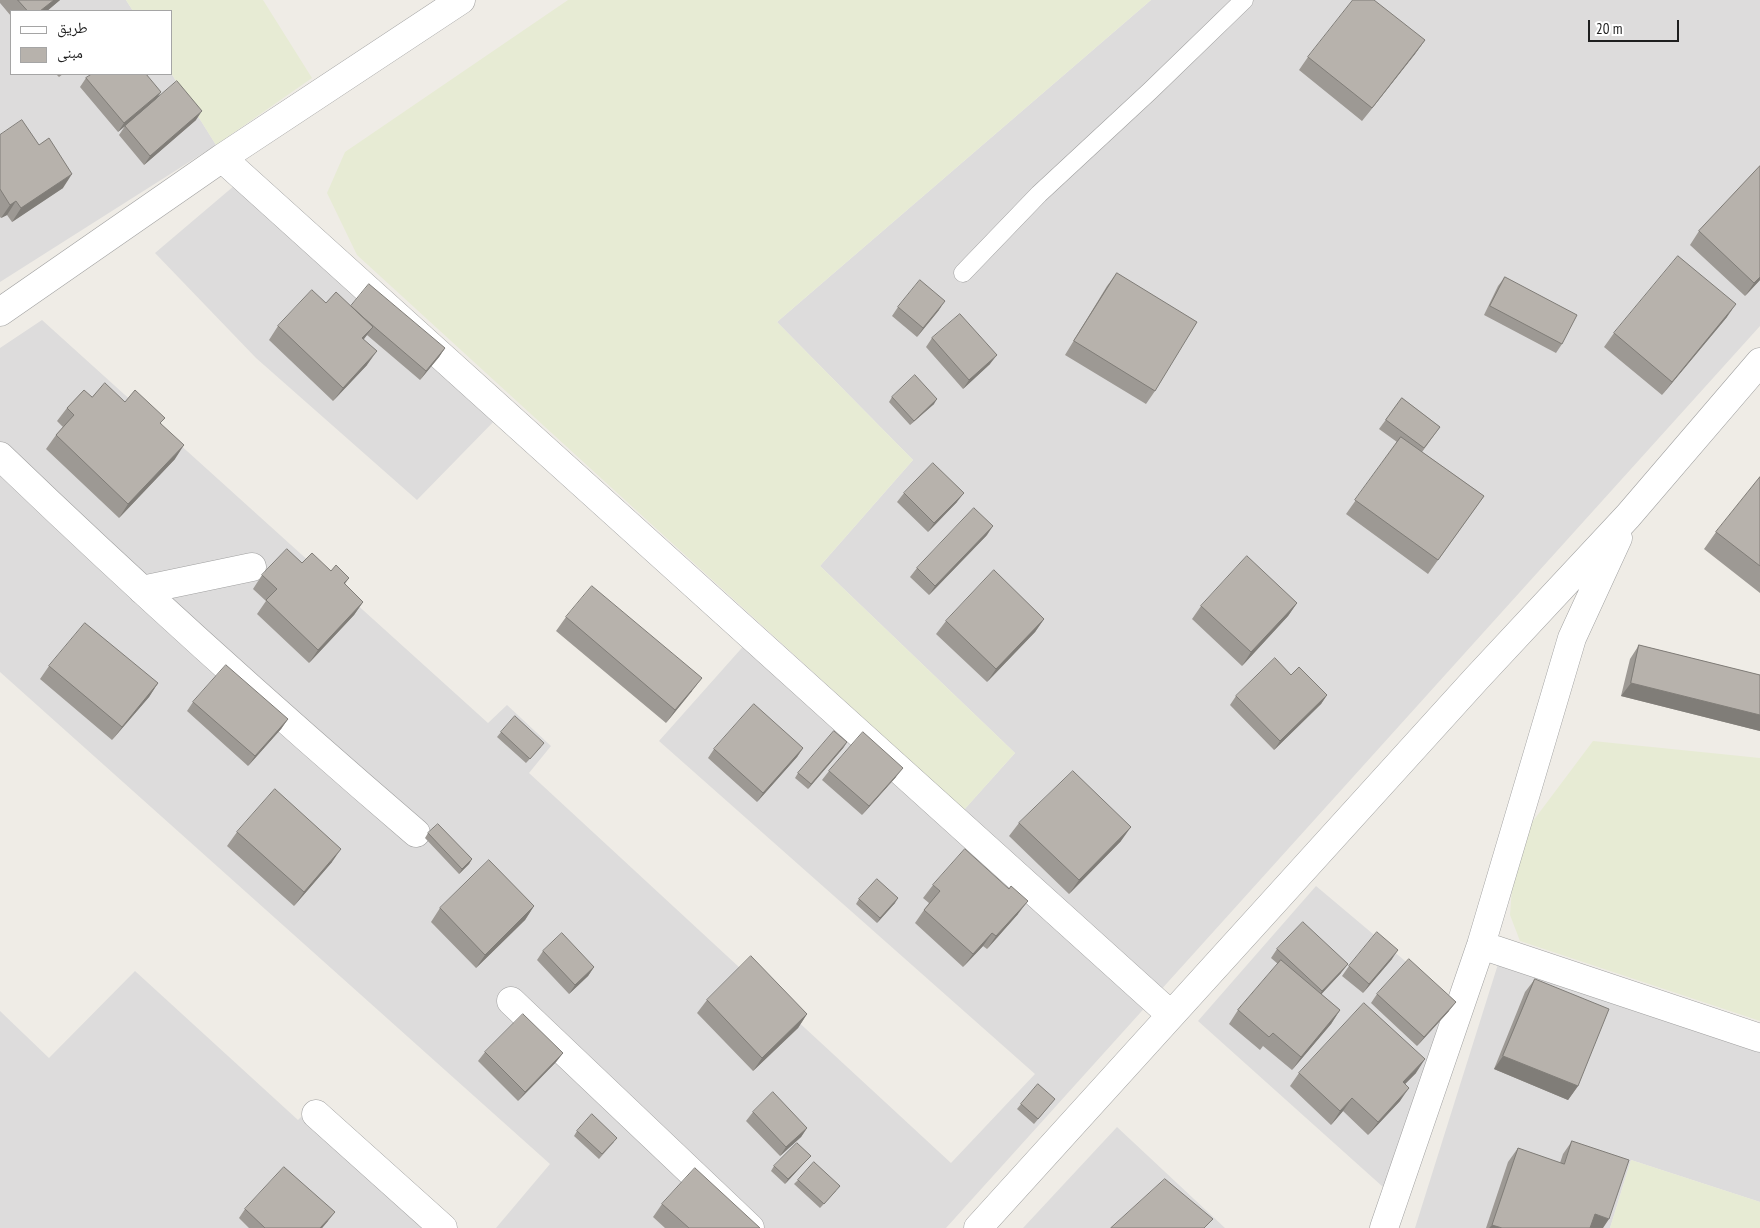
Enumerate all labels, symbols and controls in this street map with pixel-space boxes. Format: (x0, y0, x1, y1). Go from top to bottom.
legend (10, 10, 172, 75)
scale bar (1590, 10, 1681, 42)
text: طريق (57, 18, 88, 37)
text: 20 m (1596, 19, 1622, 38)
text: مبنى (57, 43, 83, 62)

